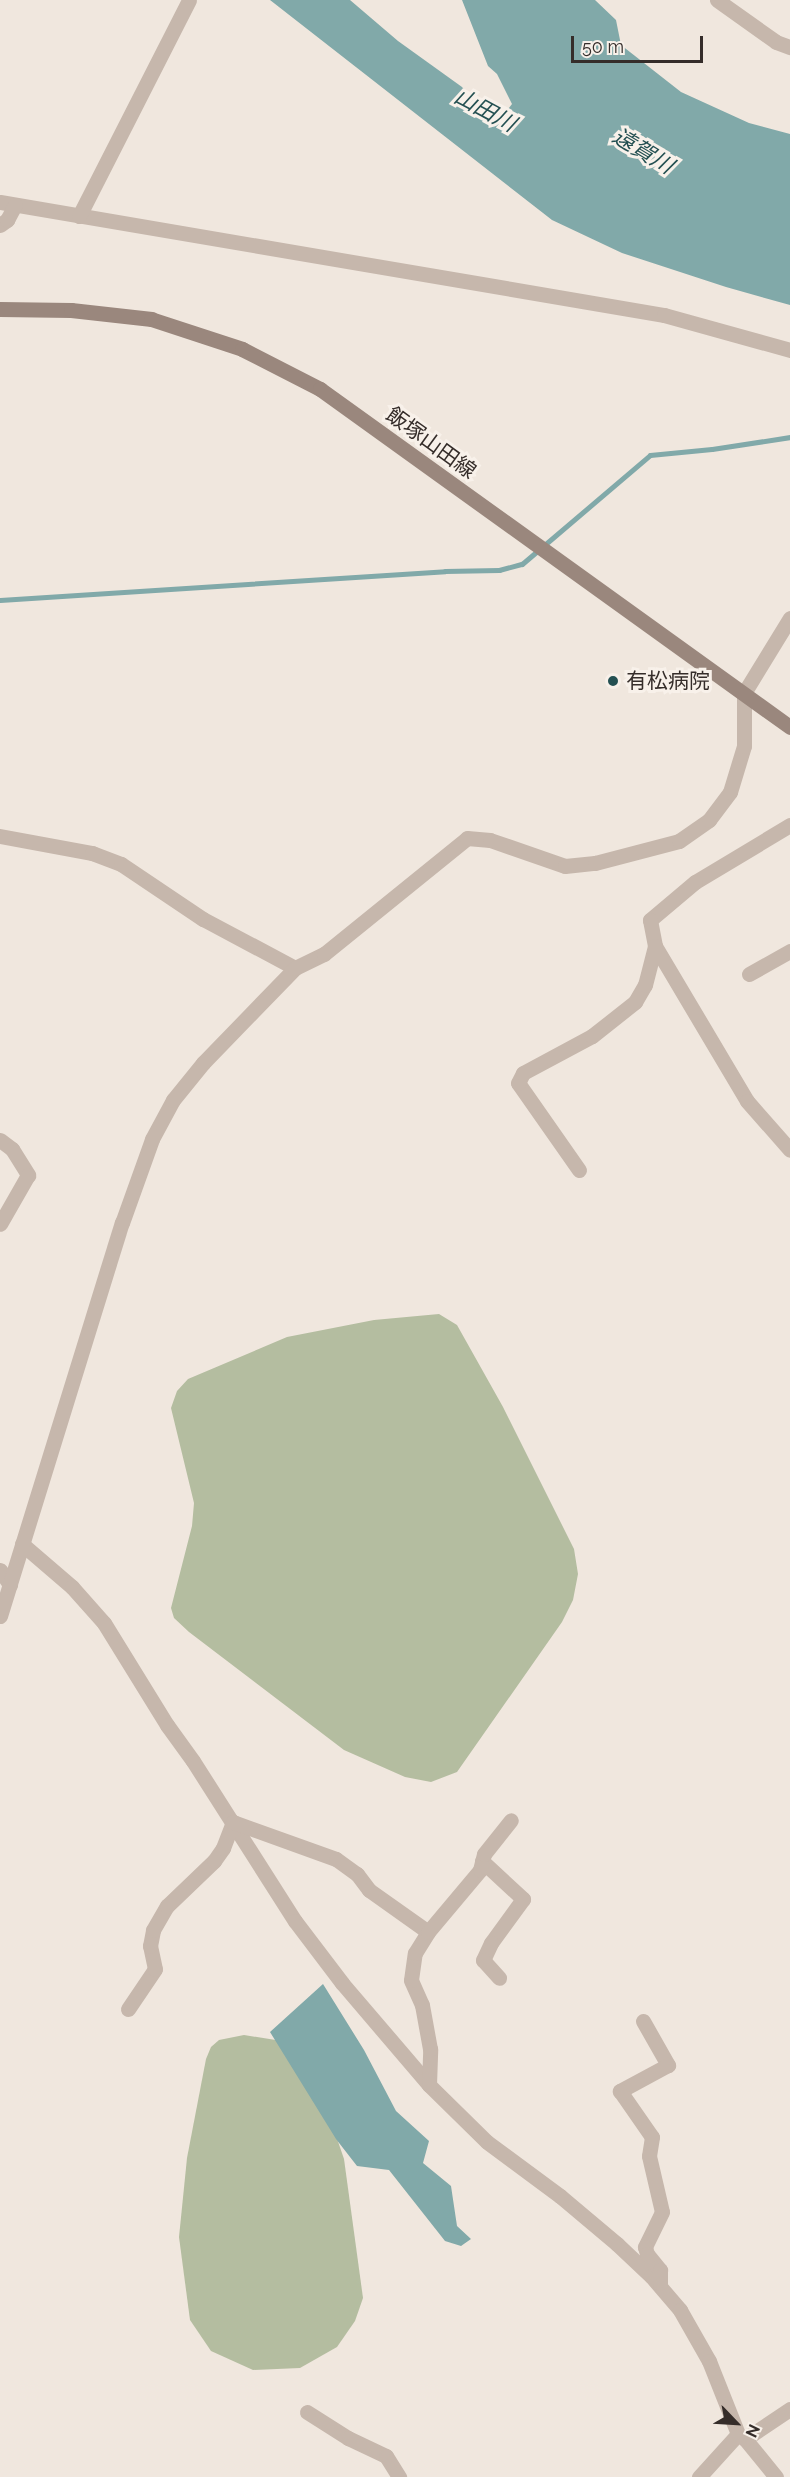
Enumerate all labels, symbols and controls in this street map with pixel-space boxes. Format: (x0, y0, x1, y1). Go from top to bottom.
scale bar (574, 24, 706, 62)
text: 50 m (582, 36, 624, 57)
water label: 山田川 (450, 83, 520, 137)
water label: 遠賀川 (608, 123, 678, 179)
street label: 飯塚山田線 (381, 402, 481, 484)
place label: 有松病院 (626, 668, 710, 694)
marker: 有松病院 (604, 672, 622, 690)
north arrow (706, 2393, 766, 2453)
text: N (742, 2421, 764, 2440)

